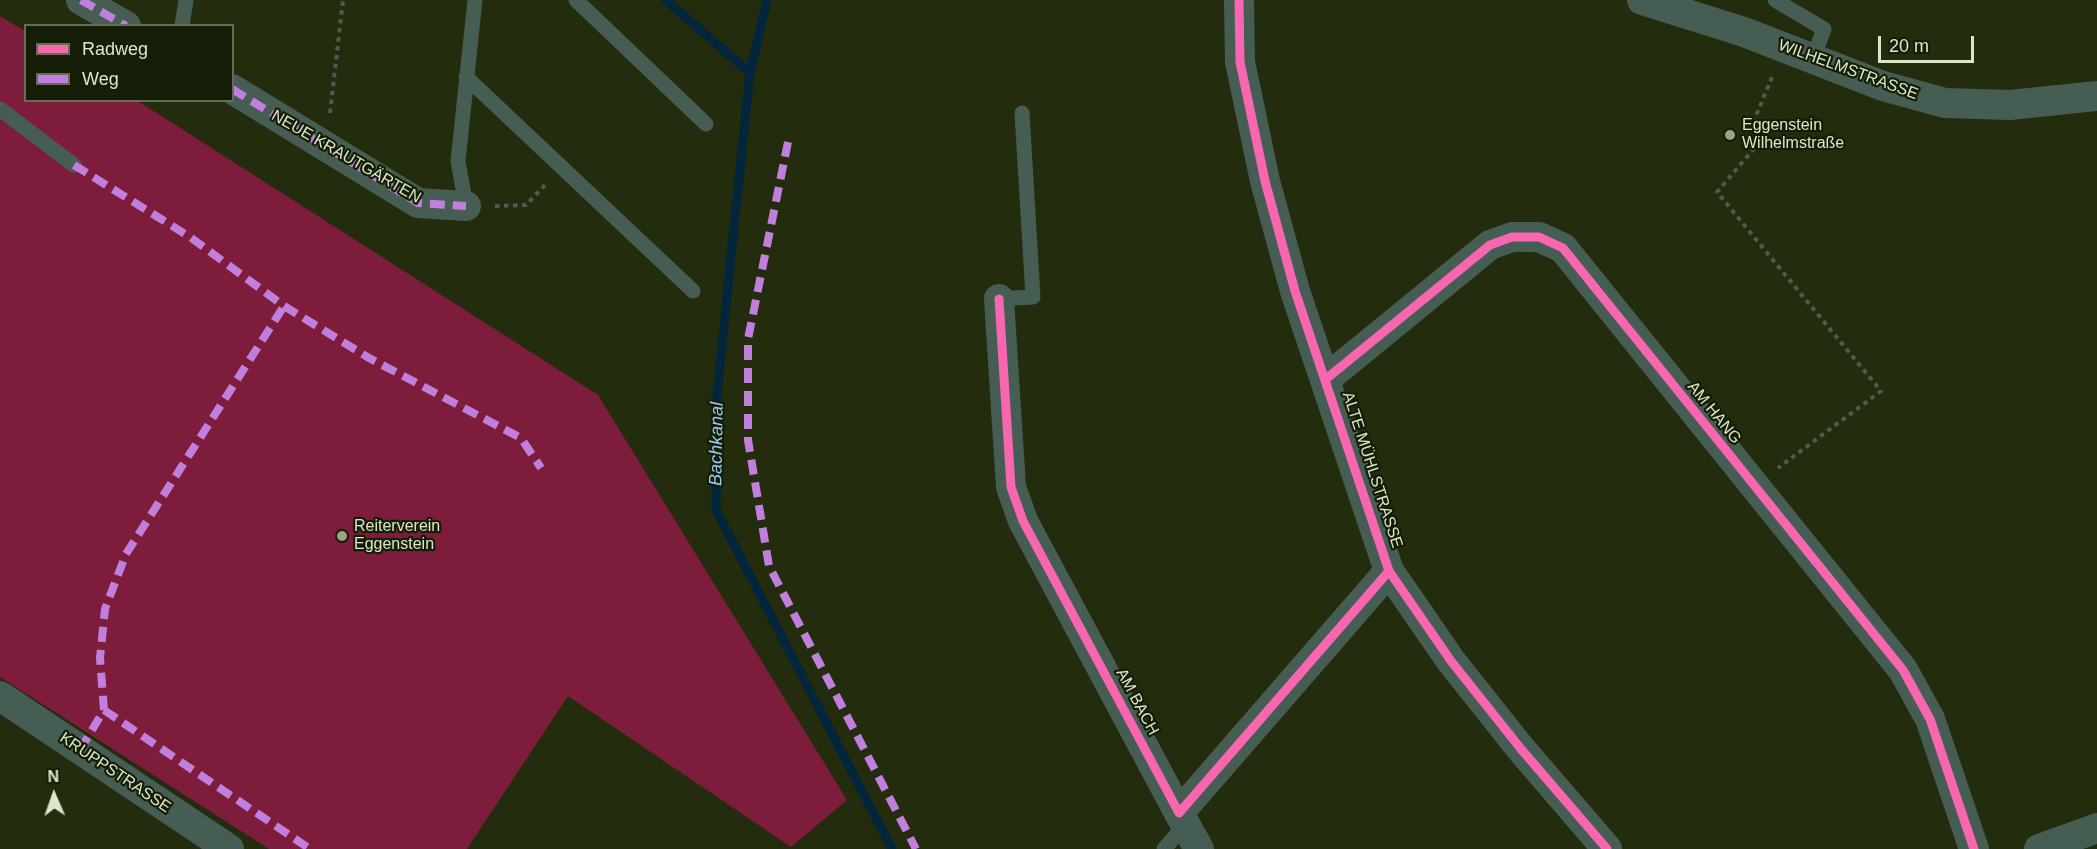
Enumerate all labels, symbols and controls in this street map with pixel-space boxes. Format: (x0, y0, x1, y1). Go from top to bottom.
legend (24, 24, 234, 102)
scale bar (1881, 24, 1977, 62)
street label: WILHELMSTRASSE (1775, 36, 1921, 104)
text: 20 m (1889, 36, 1929, 56)
text: Radweg (82, 39, 148, 59)
text: Weg (82, 69, 119, 89)
street label: NEUE KRAUTGÄRTEN (268, 106, 424, 208)
place label: Eggenstein Wilhelmstraße (1742, 116, 1844, 154)
marker: Eggenstein Wilhelmstraße (1723, 128, 1737, 142)
street label: AM HANG (1683, 378, 1745, 448)
street label: ALTE MÜHLSTRASSE (1338, 389, 1406, 551)
water label: Bachkanal (705, 402, 729, 486)
place label: Reiterverein Eggenstein (354, 517, 440, 555)
marker: Reiterverein Eggenstein (335, 529, 349, 543)
street label: AM BACH (1111, 665, 1163, 739)
street label: KRUPPSTRASSE (56, 729, 174, 817)
north arrow (24, 765, 84, 825)
text: N (47, 768, 59, 785)

